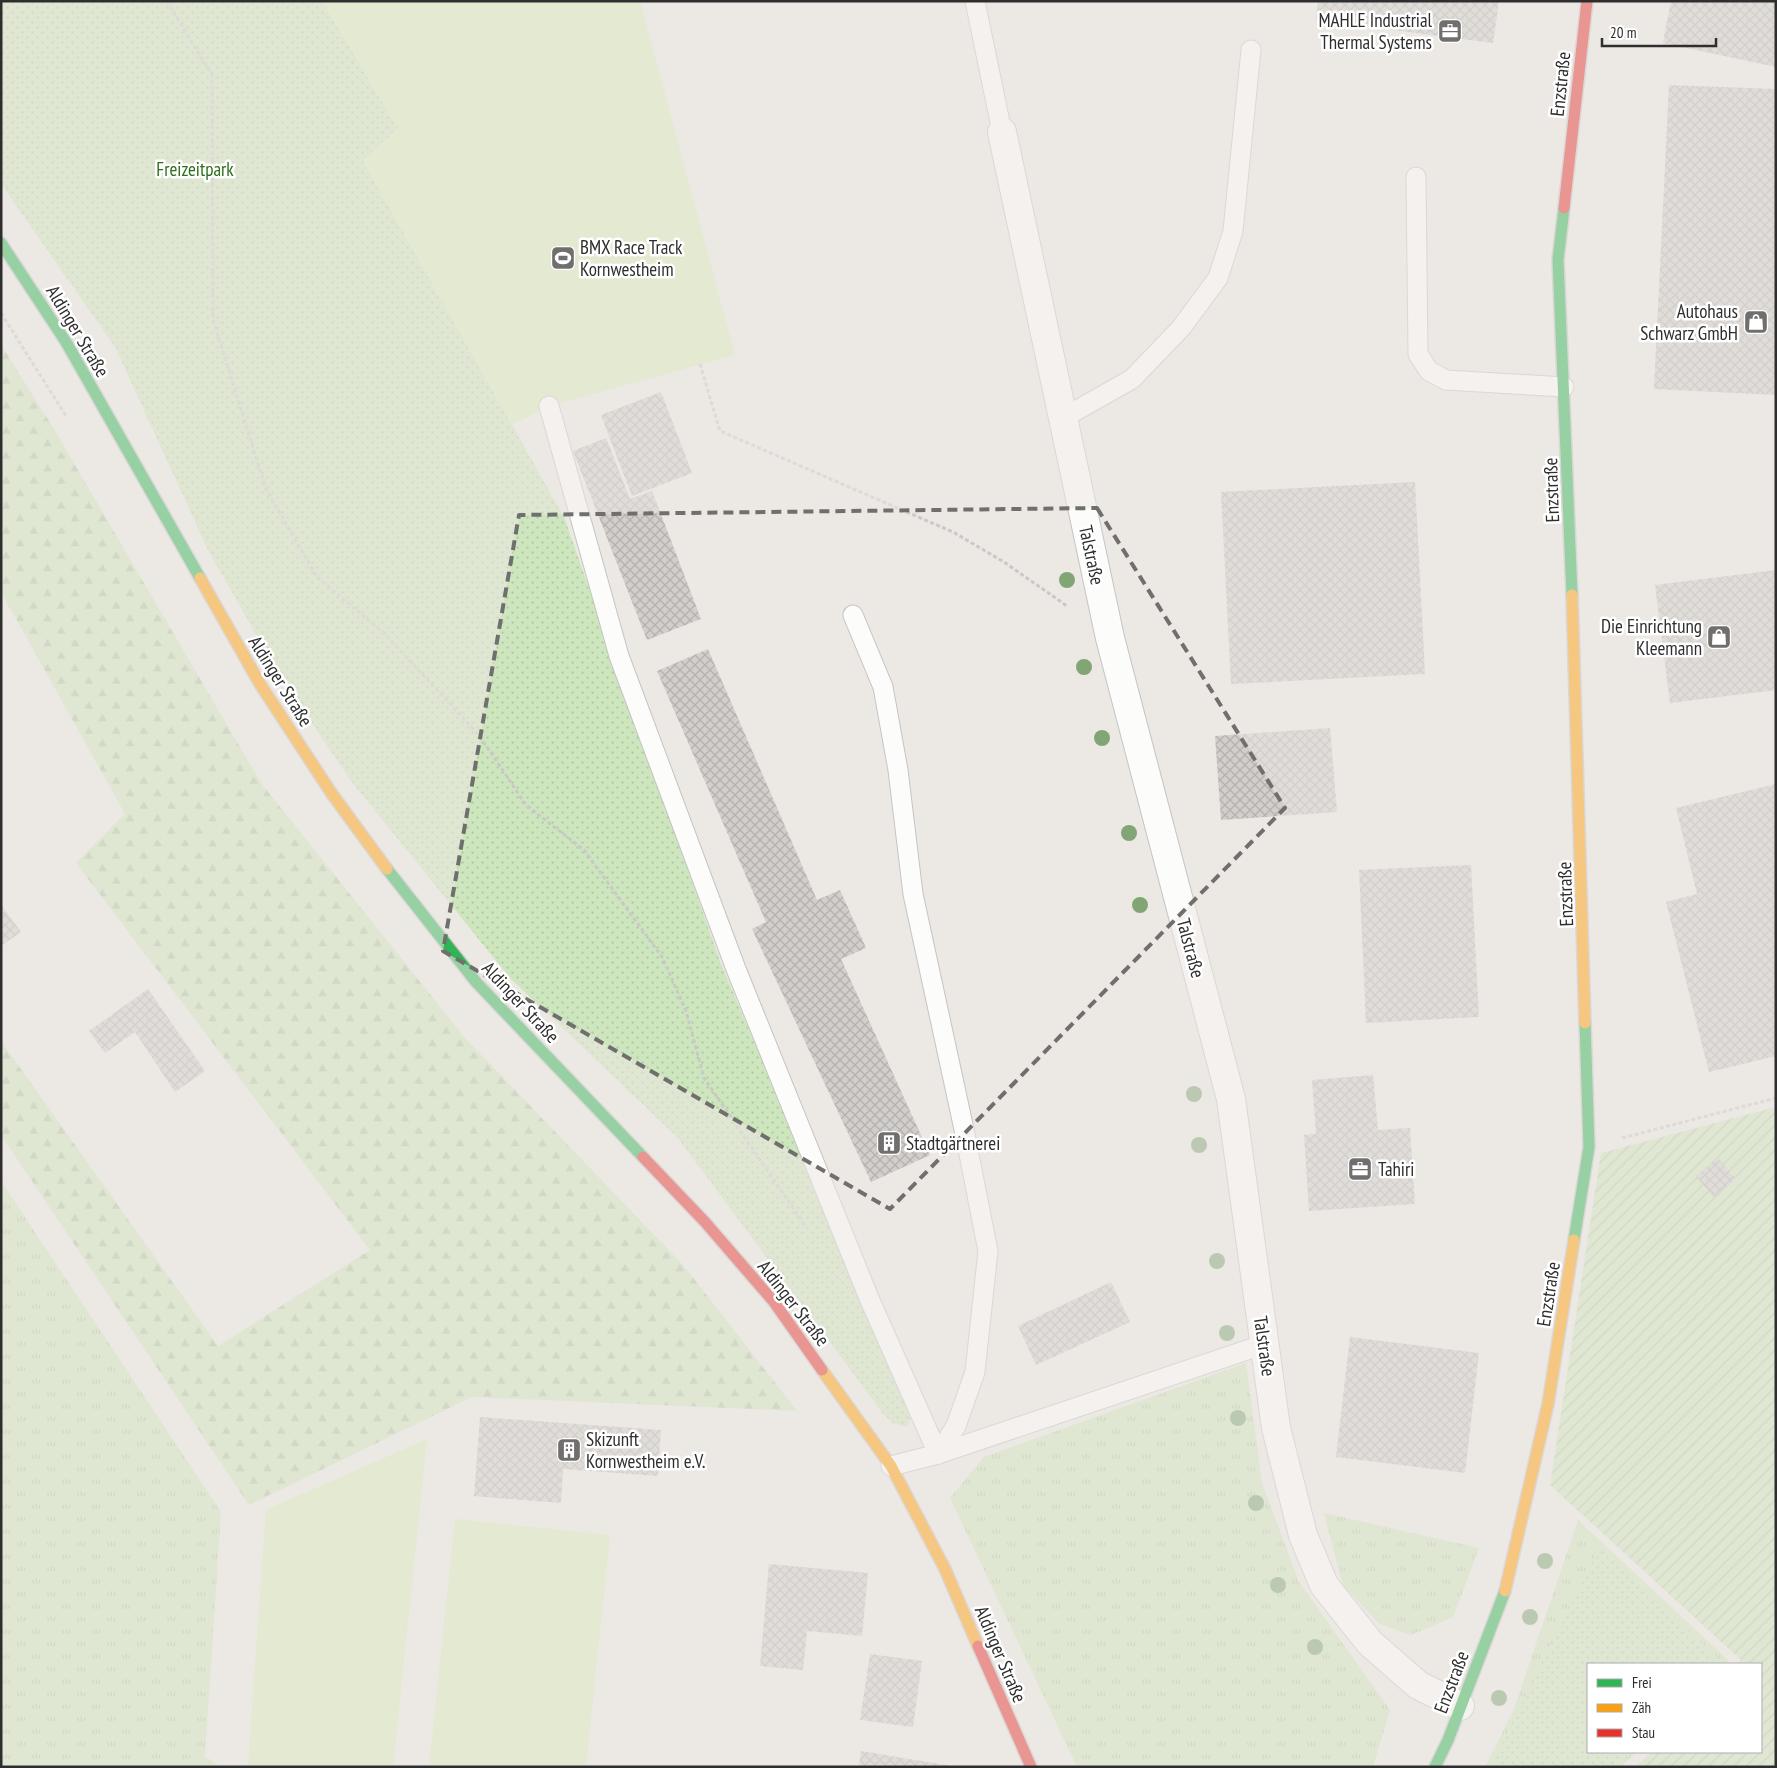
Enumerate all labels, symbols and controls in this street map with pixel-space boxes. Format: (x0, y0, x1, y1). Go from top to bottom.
place label: MAHLE Industrial Thermal Systems (1318, 8, 1433, 54)
scale bar (1602, 15, 1716, 47)
office icon: MAHLE Industrial Thermal Systems (1437, 18, 1463, 44)
text: 20 m (1610, 23, 1636, 42)
street label: Enzstraße (1545, 50, 1575, 118)
park label: Freizeitpark (156, 157, 234, 181)
place label: BMX Race Track Kornwestheim (580, 235, 683, 281)
sports icon: BMX Race Track Kornwestheim (550, 245, 576, 271)
street label: Aldinger Straße (41, 281, 115, 381)
place label: Autohaus Schwarz GmbH (1640, 299, 1738, 345)
shop icon: Autohaus Schwarz GmbH (1743, 309, 1769, 335)
street label: Enzstraße (1538, 457, 1564, 523)
street label: Talstraße (1074, 523, 1110, 587)
place label: Die Einrichtung Kleemann (1601, 614, 1702, 660)
shop icon: Die Einrichtung Kleemann (1706, 624, 1732, 650)
street label: Aldinger Straße (244, 631, 318, 731)
street label: Enzstraße (1552, 861, 1578, 927)
street label: Talstraße (1172, 916, 1210, 980)
street label: Aldinger Straße (477, 956, 565, 1048)
building icon: Stadtgärtnerei (876, 1130, 902, 1156)
place label: Stadtgärtnerei (906, 1131, 1000, 1155)
office icon: Tahiri (1347, 1156, 1373, 1182)
place label: Tahiri (1378, 1157, 1414, 1181)
street label: Aldinger Straße (753, 1255, 835, 1351)
street label: Enzstraße (1531, 1260, 1565, 1328)
street label: Talstraße (1249, 1314, 1281, 1378)
place label: Skizunft Kornwestheim e.V. (586, 1427, 705, 1473)
building icon: Skizunft Kornwestheim e.V. (556, 1437, 582, 1463)
street label: Aldinger Straße (970, 1602, 1032, 1706)
street label: Enzstraße (1428, 1647, 1474, 1717)
legend (1587, 1663, 1762, 1753)
text: Frei (1632, 1673, 1652, 1692)
text: Zäh (1632, 1698, 1651, 1717)
text: Stau (1632, 1723, 1655, 1742)

